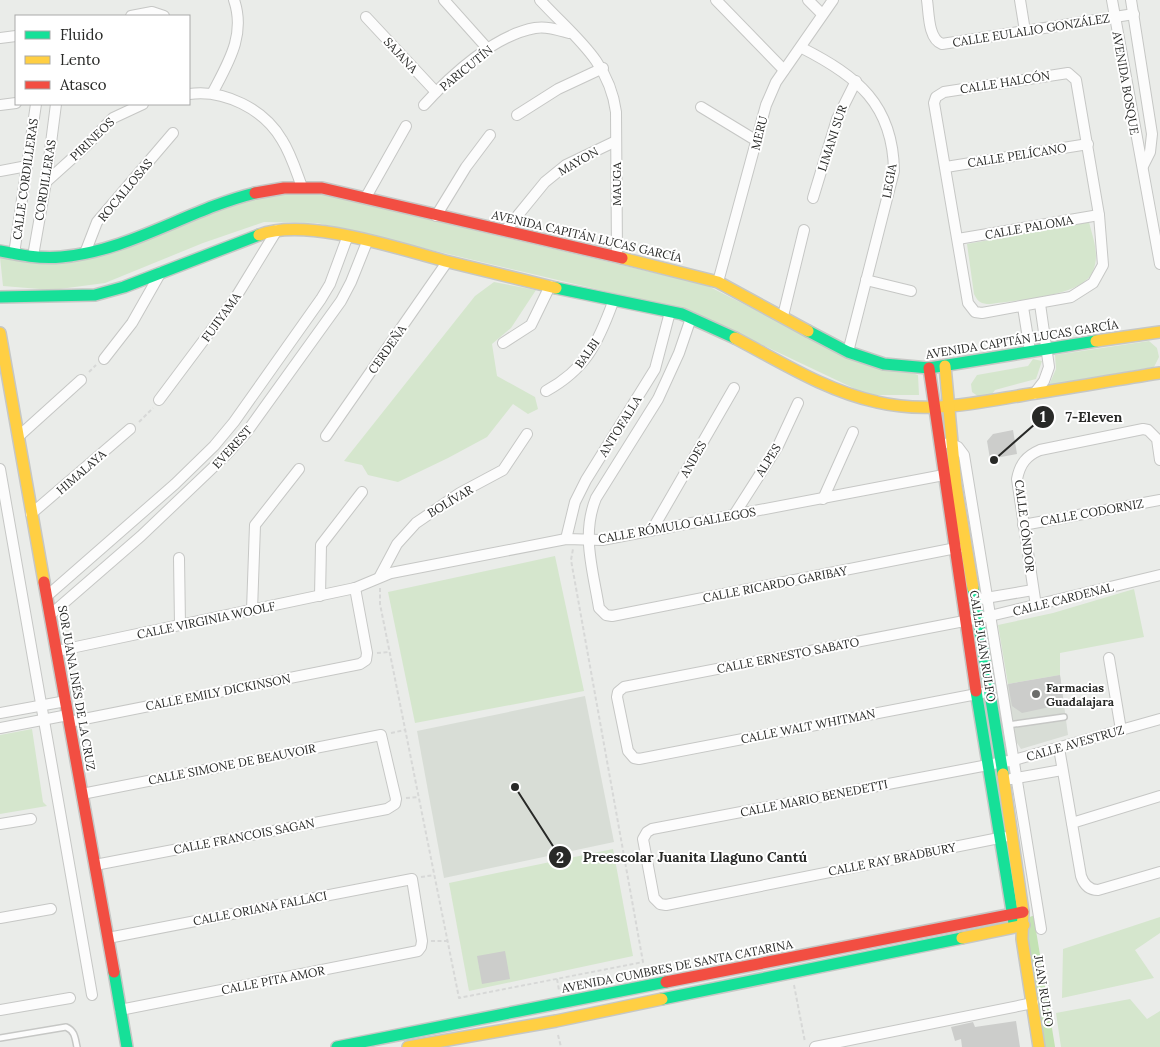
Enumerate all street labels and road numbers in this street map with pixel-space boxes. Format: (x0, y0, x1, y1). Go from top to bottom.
street label: CALLE EULALIO GONZÁLEZ (951, 10, 1111, 50)
street label: AVENIDA BOSQUE (1109, 29, 1142, 136)
street label: SAJANA (381, 34, 422, 76)
street label: PARICUTÍN (436, 42, 496, 94)
street label: CALLE HALCÓN (959, 67, 1051, 97)
street label: LIMANI SUR (814, 102, 850, 173)
street label: PIRINEOS (67, 114, 117, 164)
street label: MERU (747, 114, 771, 152)
street label: CALLE CORDILLERAS (9, 117, 41, 241)
street label: CORDILLERAS (31, 138, 59, 222)
street label: CALLE PELÍCANO (966, 140, 1068, 170)
street label: MAYON (555, 143, 601, 179)
street label: ROCALLOSAS (94, 155, 156, 224)
street label: MAUGA (609, 162, 624, 206)
street label: LEGIA (879, 162, 900, 200)
street label: AVENIDA CAPITÁN LUCAS GARCÍA (489, 207, 684, 265)
street label: CALLE PALOMA (984, 212, 1075, 242)
street label: FUJIYAMA (198, 289, 244, 345)
street label: AVENIDA CAPITÁN LUCAS GARCÍA (924, 316, 1120, 362)
street label: CERDEÑA (365, 321, 410, 376)
street label: BALBI (571, 335, 603, 371)
street label: ANTOFALLA (595, 392, 645, 460)
street label: EVEREST (209, 422, 255, 471)
street label: ANDES (676, 438, 710, 481)
street label: ALPES (752, 441, 784, 480)
street label: HIMALAYA (53, 446, 109, 498)
street label: CALLE CÓNDOR (1012, 479, 1038, 574)
street label: BOLÍVAR (425, 481, 476, 520)
street label: CALLE CODORNIZ (1039, 496, 1145, 528)
street label: CALLE RÓMULO GALLEGOS (597, 504, 757, 546)
street label: CALLE RICARDO GARIBAY (702, 563, 849, 605)
street label: CALLE CARDENAL (1011, 579, 1115, 619)
street label: CALLE JUAN RULFO (967, 589, 999, 703)
street label: CALLE VIRGINIA WOOLF (136, 598, 277, 642)
street label: SOR JUANA INÉS DE LA CRUZ (55, 604, 99, 772)
street label: CALLE ERNESTO SABATO (715, 634, 861, 676)
street label: CALLE EMILY DICKINSON (144, 671, 292, 713)
street label: CALLE WALT WHITMAN (739, 706, 877, 746)
street label: CALLE AVESTRUZ (1024, 722, 1126, 764)
street label: CALLE SIMONE DE BEAUVOIR (147, 740, 318, 788)
street label: CALLE MARIO BENEDETTI (739, 776, 889, 820)
street label: CALLE FRANCOIS SAGAN (172, 815, 316, 857)
street label: CALLE RAY BRADBURY (827, 839, 957, 879)
street label: CALLE ORIANA FALLACI (192, 888, 328, 928)
street label: AVENIDA CUMBRES DE SANTA CATARINA (559, 936, 794, 996)
street label: JUAN RULFO (1031, 953, 1057, 1028)
street label: CALLE PITA AMOR (220, 963, 326, 997)

